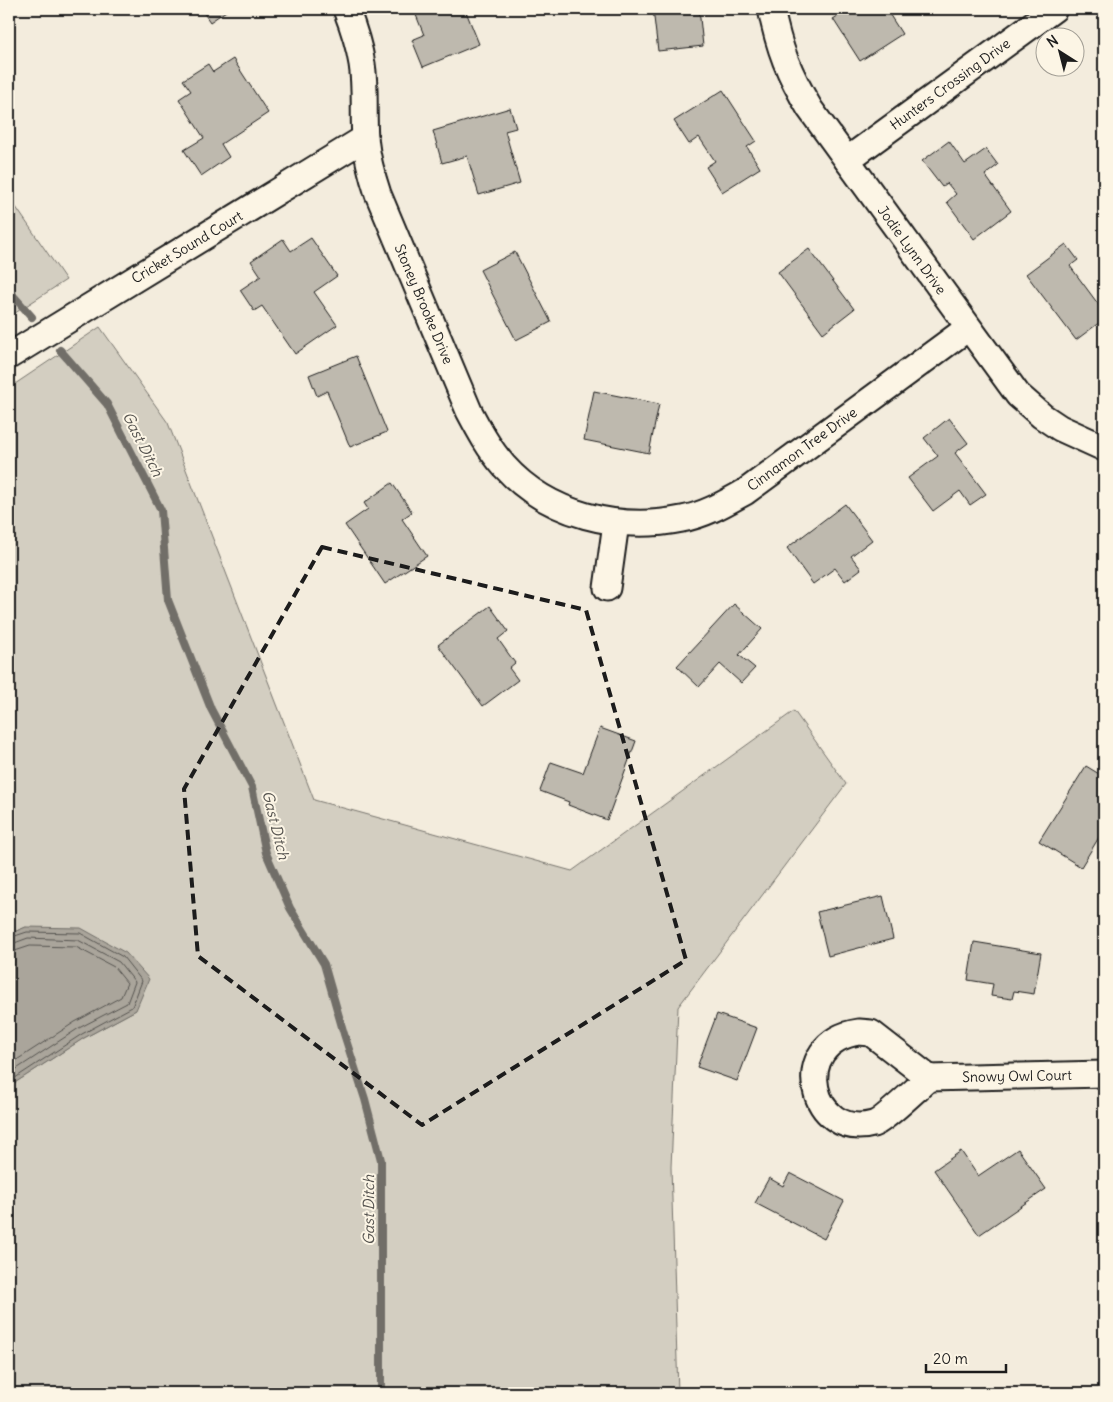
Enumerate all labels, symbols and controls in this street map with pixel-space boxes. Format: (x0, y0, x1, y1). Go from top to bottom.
north arrow (1036, 28, 1086, 78)
text: N (1043, 31, 1062, 52)
street label: Hunters Crossing Drive (886, 34, 1014, 134)
street label: Jodie Lynn Drive (874, 202, 950, 298)
street label: Cricket Sound Court (128, 206, 246, 287)
street label: Stoney Brooke Drive (391, 241, 457, 367)
street label: Cinnamon Tree Drive (744, 403, 860, 495)
water label: Gast Ditch (119, 408, 168, 480)
water label: Gast Ditch (258, 789, 294, 862)
street label: Snowy Owl Court (962, 1066, 1072, 1086)
water label: Gast Ditch (359, 1175, 378, 1245)
scale bar (926, 1342, 1006, 1374)
text: 20 m (933, 1349, 968, 1368)

